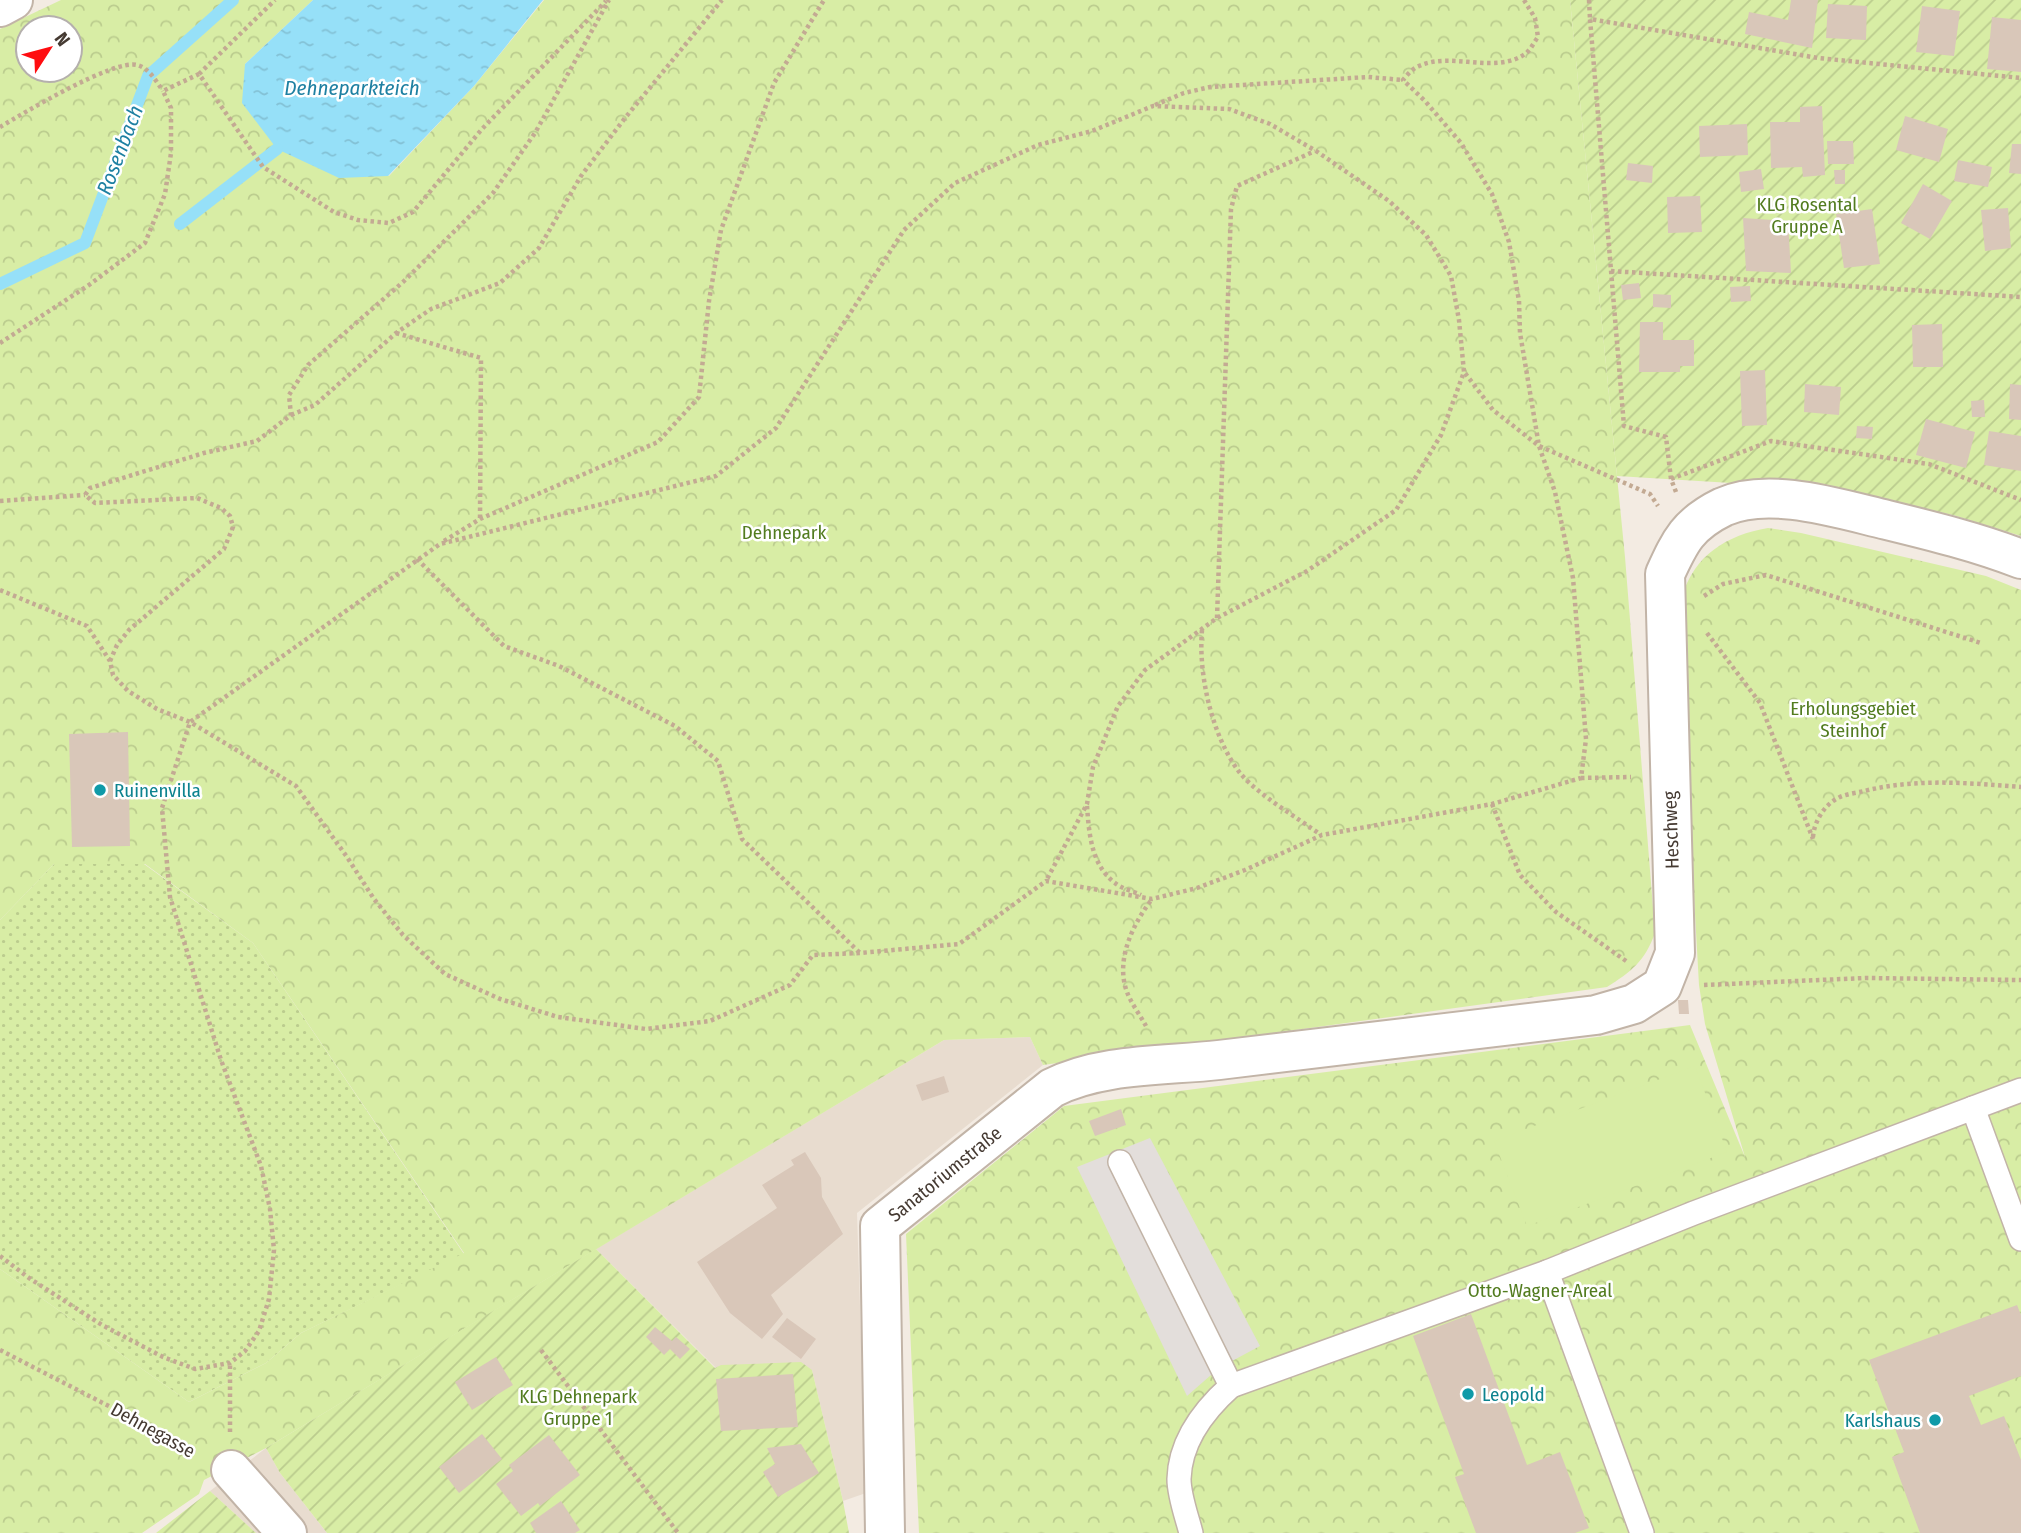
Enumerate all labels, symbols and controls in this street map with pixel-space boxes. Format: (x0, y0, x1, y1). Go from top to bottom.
north arrow (14, 14, 84, 84)
text: N (50, 28, 75, 51)
water label: Dehneparkteich (284, 75, 420, 101)
water label: Rosenbach (91, 102, 149, 198)
park label: KLG Rosental Gruppe A (1757, 193, 1857, 238)
park label: Dehnepark (742, 521, 826, 544)
park label: Erholungsgebiet Steinhof (1790, 697, 1917, 742)
place label: Ruinenvilla (114, 779, 201, 802)
marker: Ruinenvilla (92, 782, 108, 798)
street label: Heschweg (1658, 791, 1684, 869)
street label: Sanatoriumstraße (884, 1121, 1006, 1227)
park label: Otto-Wagner-Areal (1468, 1279, 1612, 1302)
place label: Leopold (1482, 1383, 1545, 1406)
park label: KLG Dehnepark Gruppe 1 (519, 1385, 637, 1430)
marker: Leopold (1460, 1386, 1476, 1402)
street label: Dehnegasse (107, 1397, 199, 1463)
place label: Karlshaus (1845, 1409, 1921, 1432)
marker: Karlshaus (1927, 1412, 1943, 1428)

